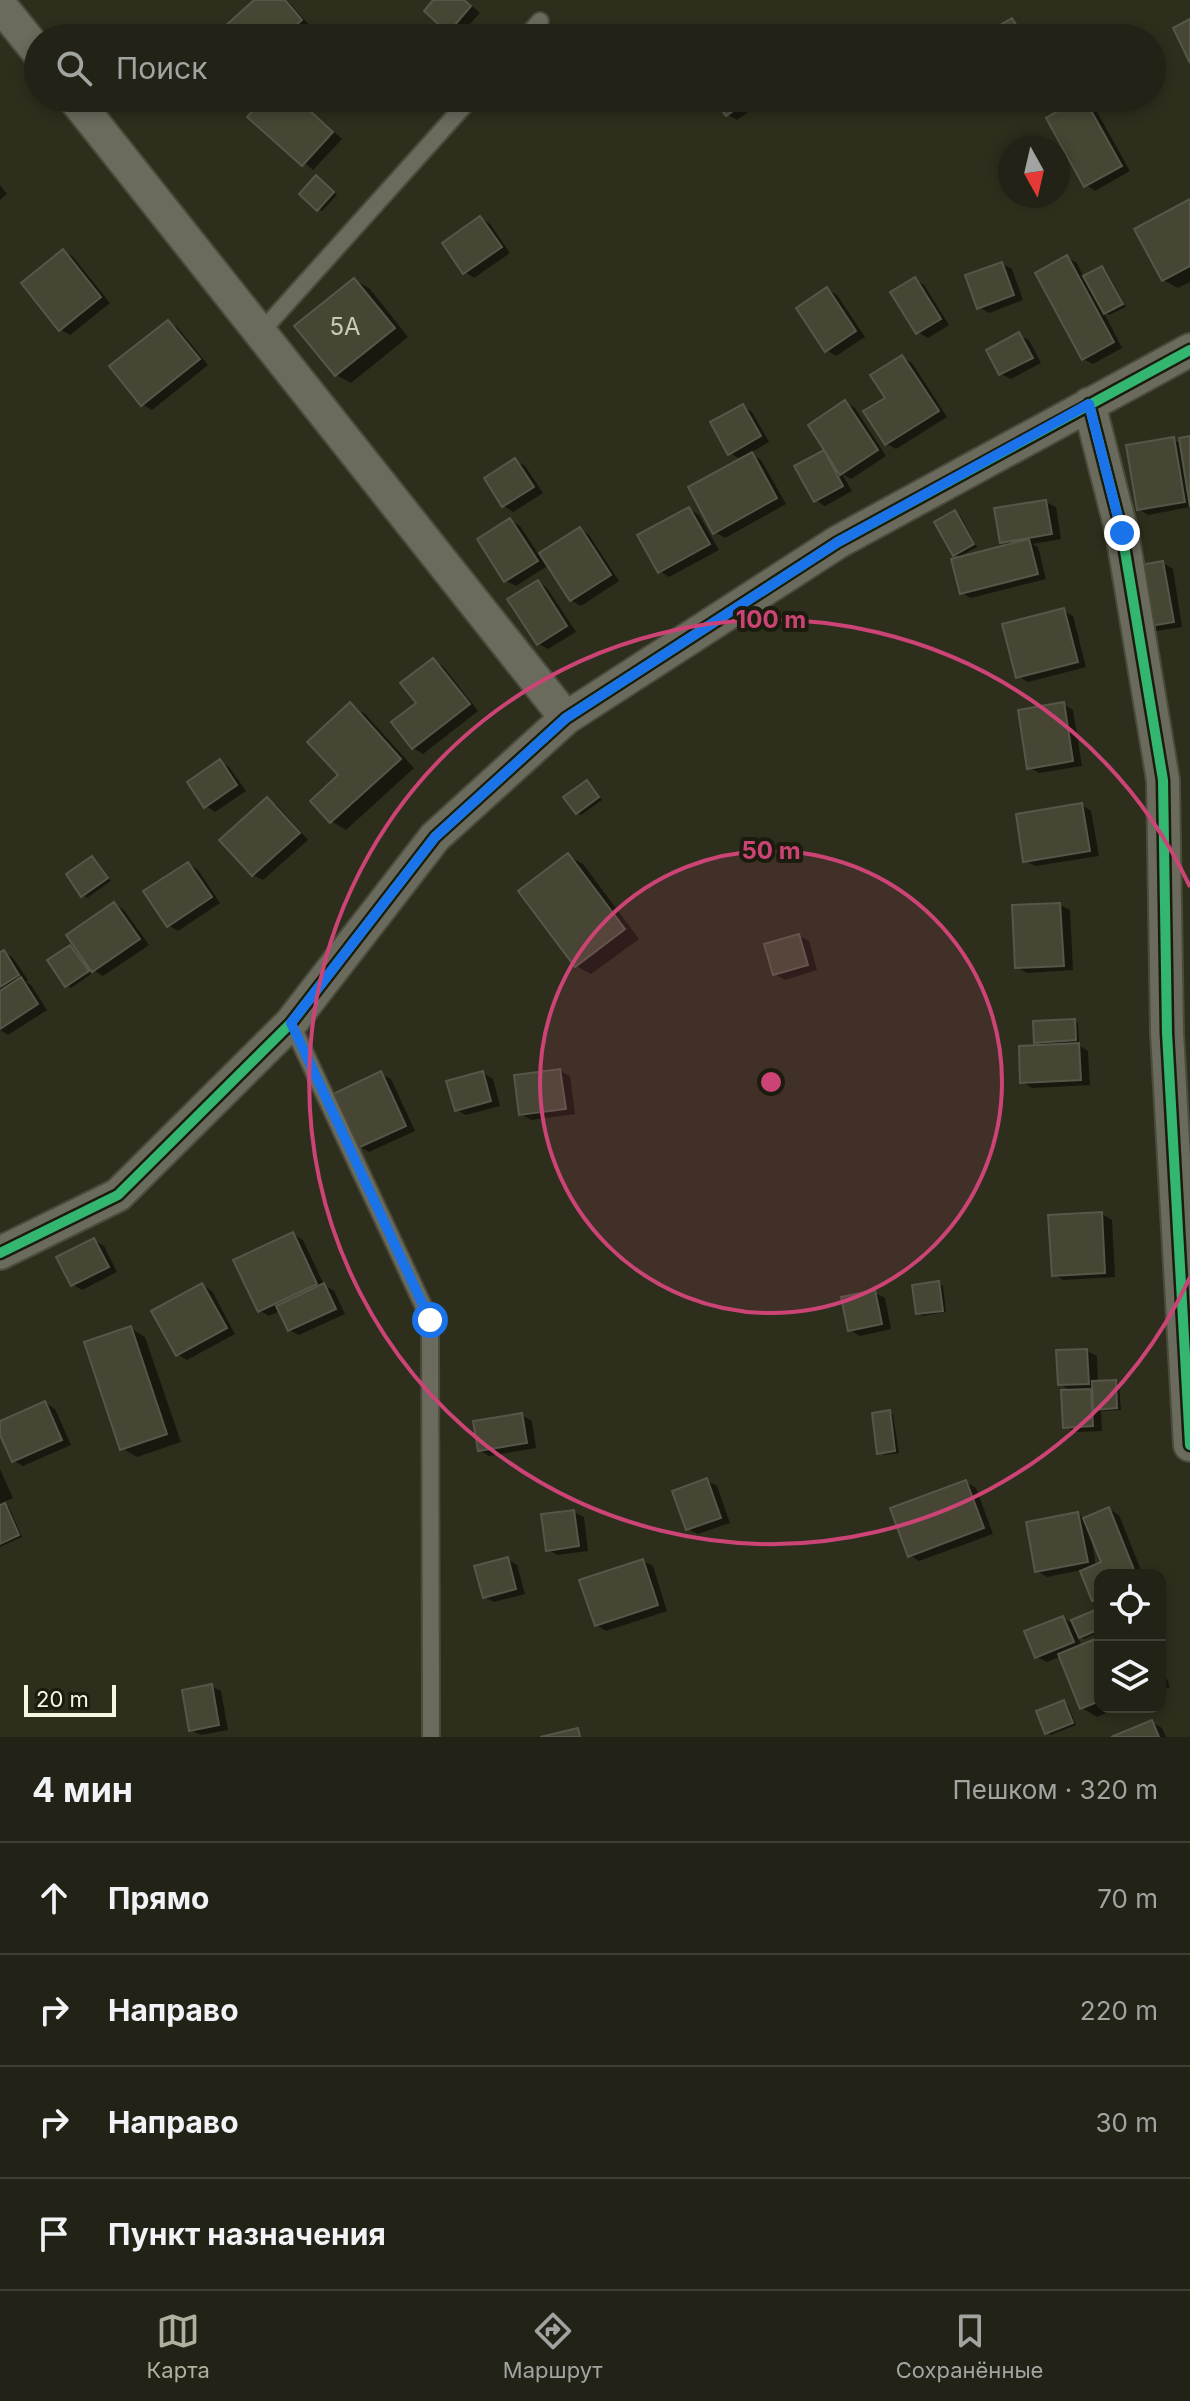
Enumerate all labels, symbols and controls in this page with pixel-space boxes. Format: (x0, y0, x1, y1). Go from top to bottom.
search box (24, 24, 1166, 112)
icon: search (52, 46, 96, 90)
text: Поиск (116, 50, 207, 86)
north arrow (998, 136, 1070, 208)
house number: 5А (329, 312, 361, 341)
route end (1104, 515, 1140, 551)
text: 100 m (736, 605, 806, 634)
text: 50 m (741, 836, 801, 865)
centre of rings (757, 1068, 785, 1096)
route start (412, 1302, 448, 1338)
map controls (1094, 1569, 1166, 1713)
button: locate (1094, 1569, 1166, 1641)
button: layers (1094, 1641, 1166, 1713)
scale bar (24, 1681, 116, 1717)
text: 20 m (36, 1686, 89, 1712)
text: 4 мин (32, 1769, 133, 1810)
text: Пешком · 320 m (953, 1774, 1158, 1805)
icon: ahead (32, 1876, 76, 1920)
text: Прямо (108, 1880, 209, 1916)
text: 70 m (1097, 1883, 1158, 1914)
icon: right (32, 1988, 76, 2032)
text: Направо (108, 1992, 239, 2028)
text: 220 m (1080, 1995, 1158, 2026)
icon: right (32, 2100, 76, 2144)
text: Направо (108, 2104, 239, 2140)
text: 30 m (1095, 2107, 1158, 2138)
icon: arrive (32, 2212, 76, 2256)
text: Пункт назначения (108, 2216, 386, 2252)
tab: Карта (147, 2309, 210, 2383)
tab: Маршрут (503, 2309, 603, 2383)
tab: Сохранённые (896, 2309, 1043, 2383)

